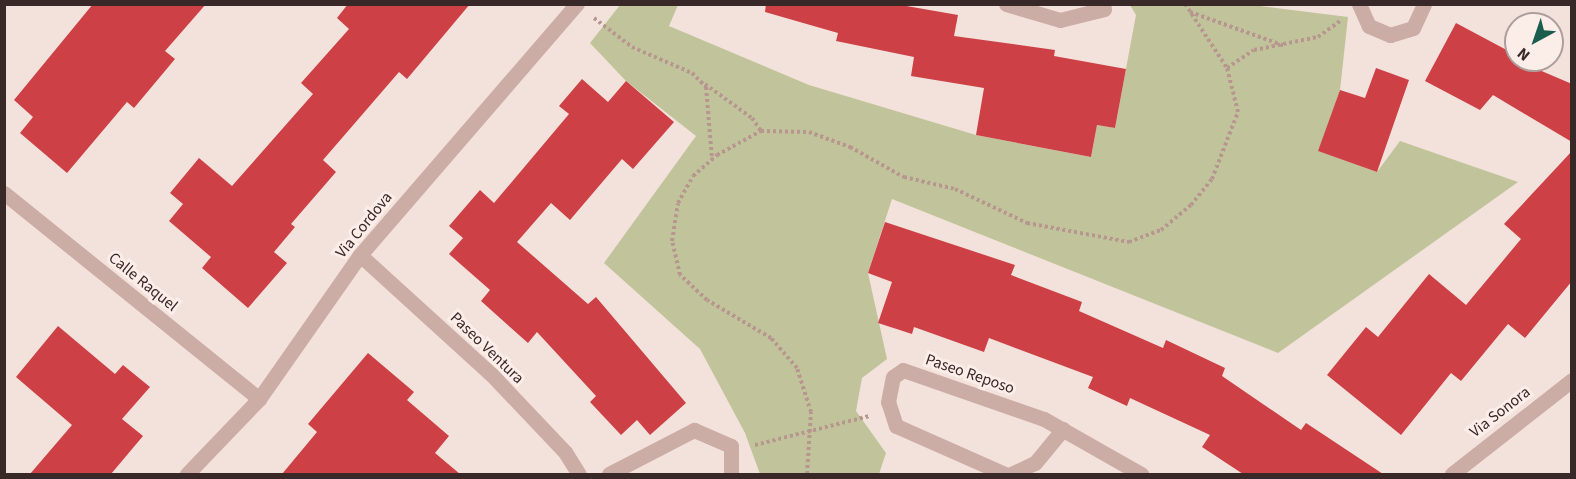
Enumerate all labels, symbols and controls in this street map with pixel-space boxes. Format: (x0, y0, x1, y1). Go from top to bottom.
north arrow (1504, 12, 1564, 72)
text: N (1513, 42, 1535, 66)
street label: Via Cordova (332, 188, 396, 262)
street label: Calle Raquel (105, 248, 181, 316)
street label: Paseo Ventura (446, 308, 528, 388)
street label: Paseo Reposo (923, 350, 1017, 398)
street label: Via Sonora (1466, 382, 1534, 442)

